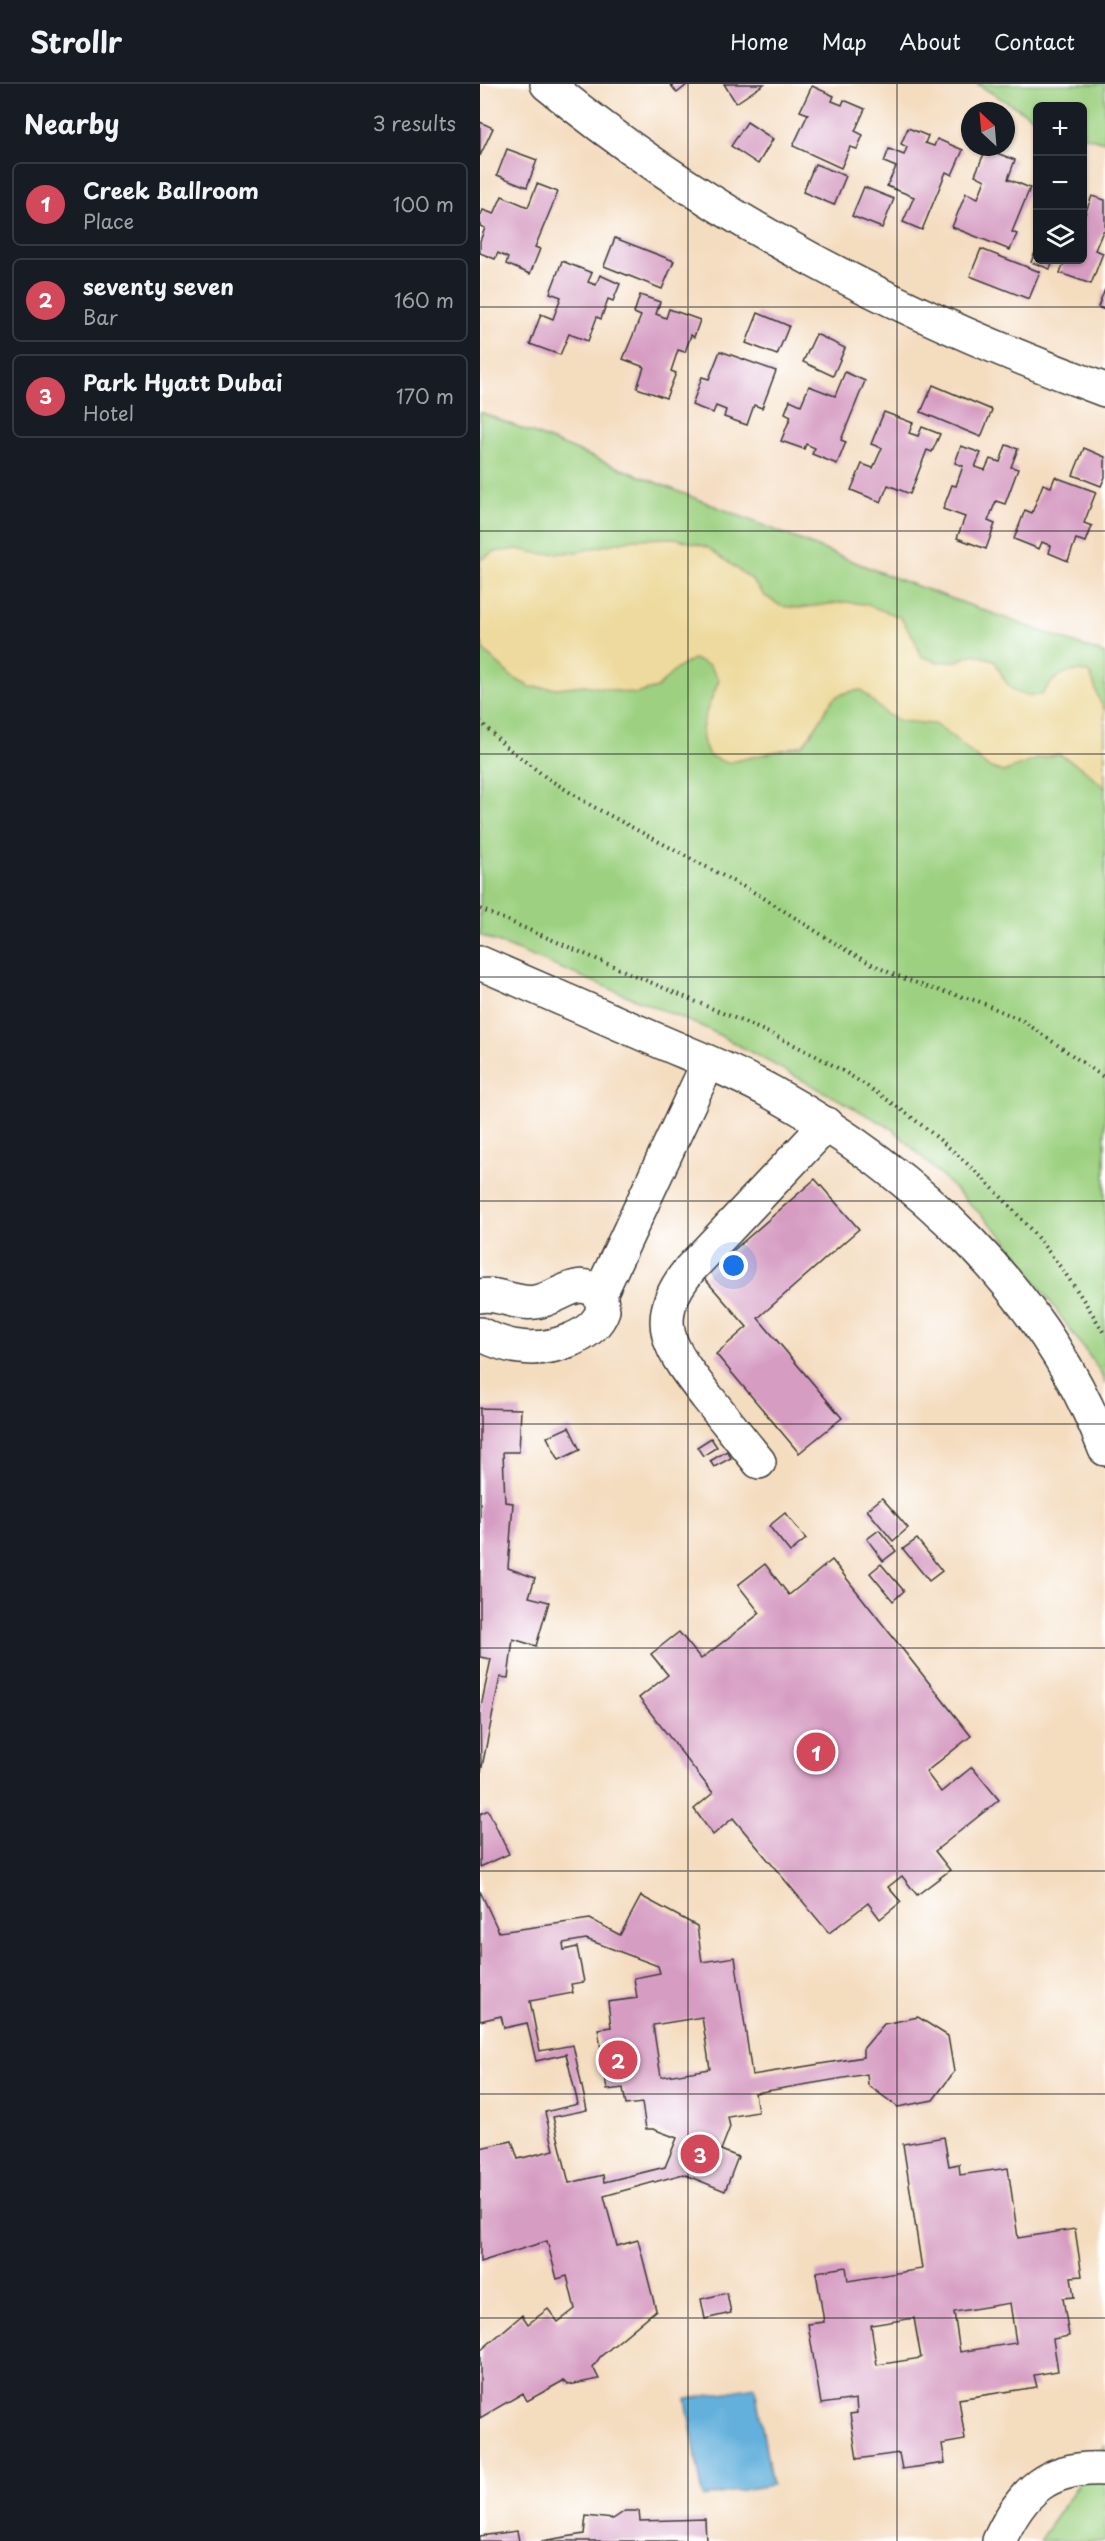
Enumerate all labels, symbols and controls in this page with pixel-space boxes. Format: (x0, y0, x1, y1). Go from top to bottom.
text: Strollr (30, 20, 122, 63)
text: Home (730, 25, 789, 57)
text: Map (822, 25, 867, 57)
text: About (900, 25, 961, 57)
text: Contact (994, 25, 1075, 57)
north arrow (961, 102, 1015, 156)
map controls (1033, 102, 1087, 264)
button: + (1033, 102, 1087, 156)
text: Nearby (24, 104, 119, 143)
text: 3 results (373, 108, 456, 138)
button: − (1033, 156, 1087, 210)
text: Creek Ballroom (83, 173, 259, 206)
text: 1 (41, 189, 50, 219)
text: 100 m (393, 189, 454, 219)
text: Place (83, 206, 134, 236)
button: layers (1033, 210, 1087, 264)
text: seventy seven (83, 269, 234, 302)
text: 2 (38, 285, 53, 315)
text: 160 m (394, 285, 454, 315)
text: Bar (83, 302, 118, 332)
text: Park Hyatt Dubai (83, 365, 283, 398)
text: 3 (39, 381, 52, 411)
text: 170 m (396, 381, 454, 411)
text: Hotel (83, 398, 134, 428)
your location (719, 1251, 748, 1280)
pin: 1 (796, 1730, 836, 1774)
pin: 2 (598, 2038, 638, 2082)
pin: 3 (680, 2132, 720, 2176)

